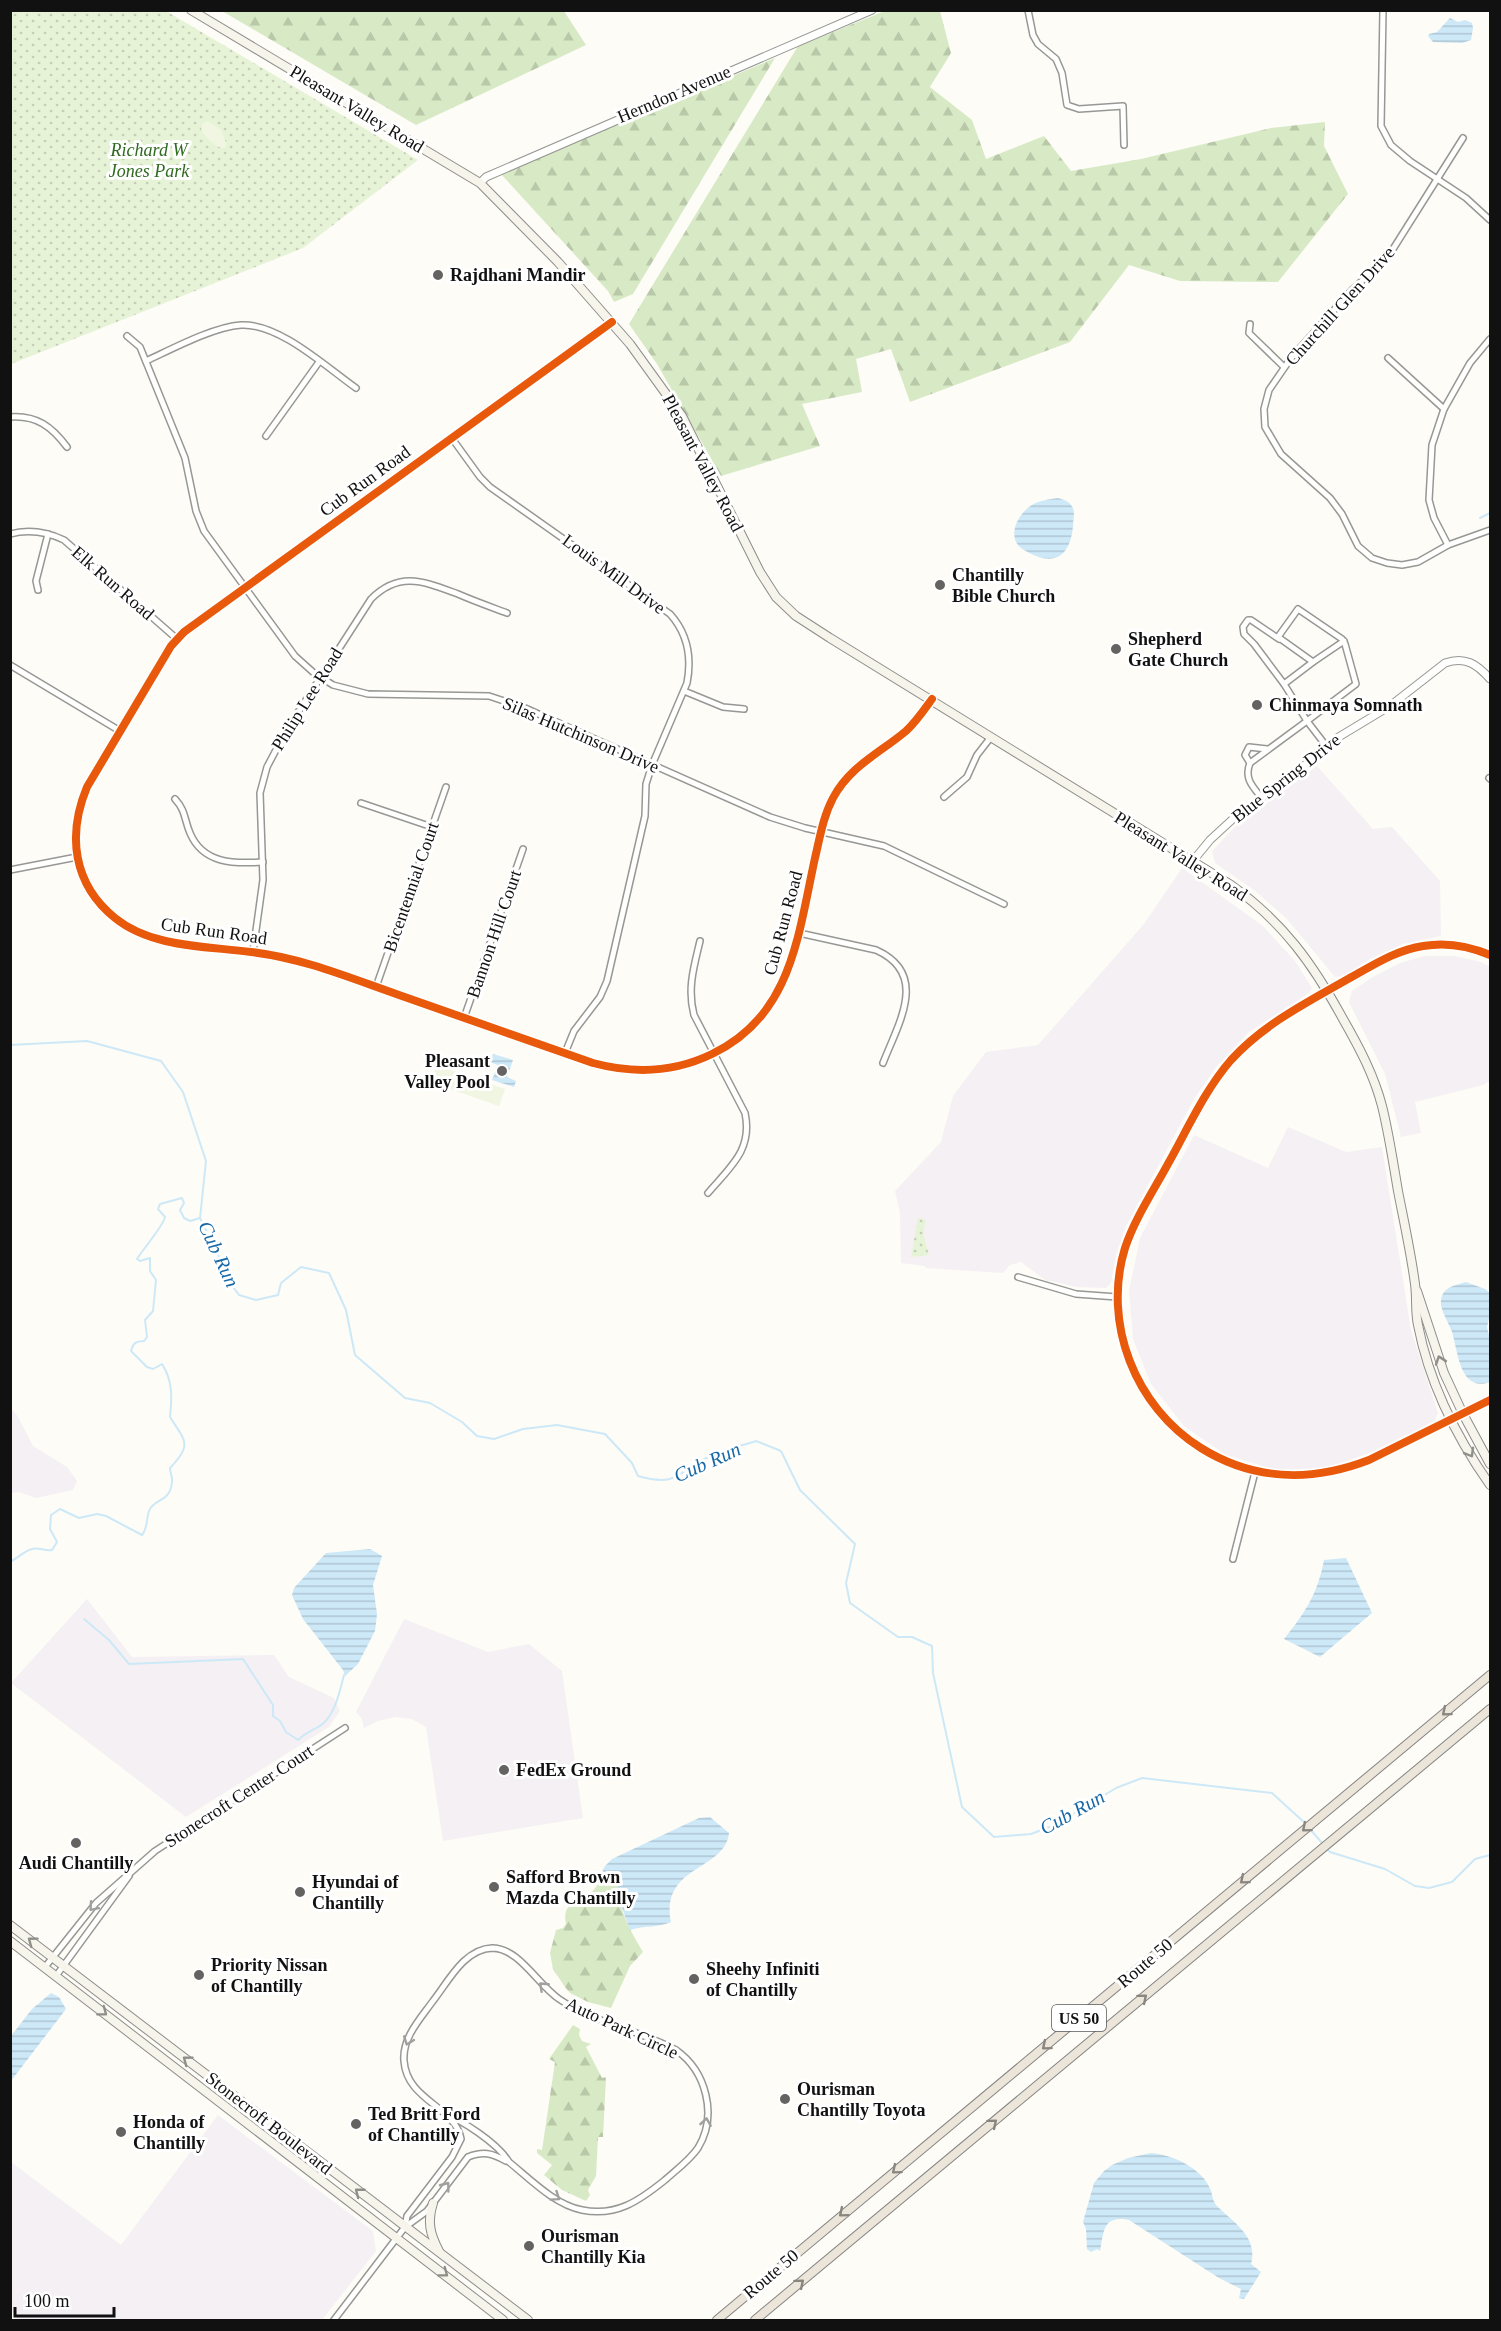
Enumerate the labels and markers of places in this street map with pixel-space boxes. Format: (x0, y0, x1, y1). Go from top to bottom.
place label: Rajdhani Mandir (450, 265, 586, 285)
marker: Rajdhani Mandir (431, 268, 445, 282)
place label: Chantilly Bible Church (952, 565, 1055, 606)
marker: Chantilly Bible Church (933, 578, 947, 592)
place label: Shepherd Gate Church (1128, 629, 1228, 670)
marker: Shepherd Gate Church (1109, 642, 1123, 656)
place label: Chinmaya Somnath (1269, 695, 1423, 715)
marker: Chinmaya Somnath (1250, 698, 1264, 712)
place label: Pleasant Valley Pool (404, 1051, 490, 1092)
marker: Pleasant Valley Pool (495, 1064, 509, 1078)
place label: FedEx Ground (516, 1760, 631, 1780)
marker: FedEx Ground (497, 1763, 511, 1777)
marker: Audi Chantilly (69, 1836, 83, 1850)
place label: Audi Chantilly (19, 1853, 133, 1873)
place label: Safford Brown Mazda Chantilly (506, 1867, 636, 1908)
place label: Hyundai of Chantilly (312, 1872, 400, 1913)
marker: Safford Brown Mazda Chantilly (487, 1880, 501, 1894)
marker: Hyundai of Chantilly (293, 1885, 307, 1899)
place label: Priority Nissan of Chantilly (211, 1955, 328, 1996)
place label: Sheehy Infiniti of Chantilly (706, 1959, 820, 2000)
marker: Priority Nissan of Chantilly (192, 1968, 206, 1982)
marker: Sheehy Infiniti of Chantilly (687, 1972, 701, 1986)
place label: Ourisman Chantilly Toyota (797, 2079, 926, 2120)
marker: Ourisman Chantilly Toyota (778, 2092, 792, 2106)
place label: Ted Britt Ford of Chantilly (368, 2104, 480, 2145)
place label: Honda of Chantilly (133, 2112, 206, 2153)
marker: Ted Britt Ford of Chantilly (349, 2117, 363, 2131)
marker: Honda of Chantilly (114, 2125, 128, 2139)
place label: Ourisman Chantilly Kia (541, 2226, 646, 2267)
marker: Ourisman Chantilly Kia (522, 2239, 536, 2253)

